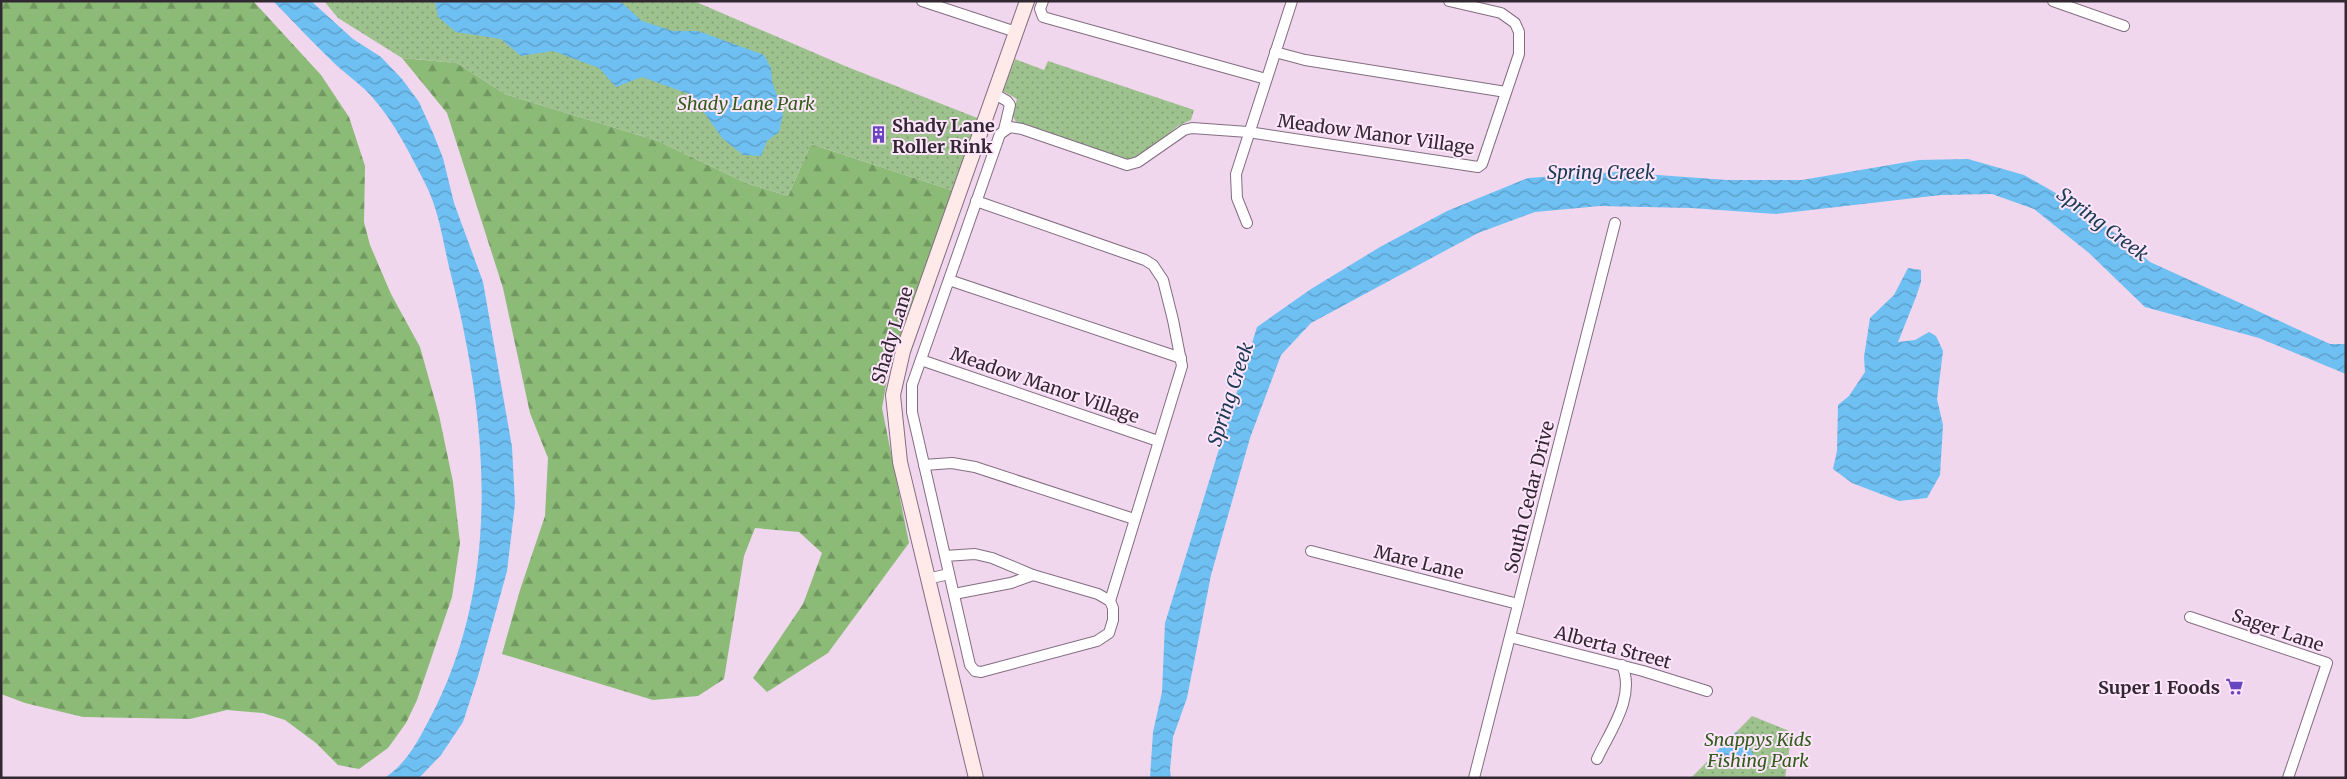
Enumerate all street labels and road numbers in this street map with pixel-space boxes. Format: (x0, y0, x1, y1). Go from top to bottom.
street label: Meadow Manor Village (1276, 109, 1476, 159)
street label: Shady Lane (866, 284, 918, 386)
street label: Meadow Manor Village (947, 342, 1143, 428)
street label: South Cedar Drive (1499, 418, 1559, 576)
street label: Mare Lane (1372, 540, 1466, 584)
street label: Sager Lane (2229, 604, 2327, 656)
street label: Alberta Street (1551, 620, 1674, 674)

